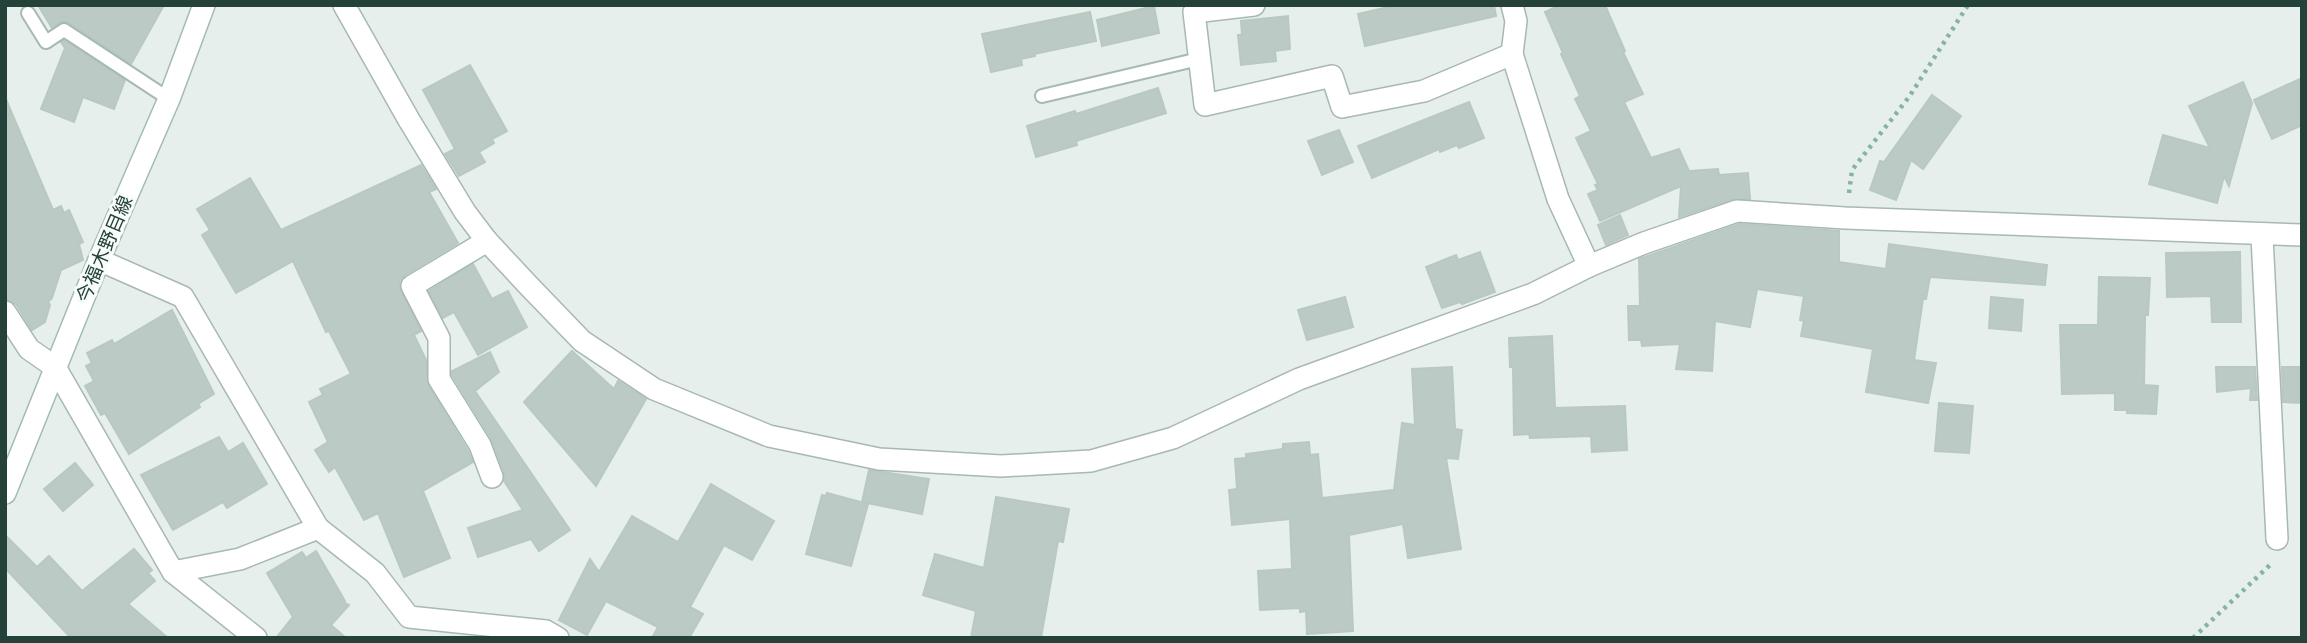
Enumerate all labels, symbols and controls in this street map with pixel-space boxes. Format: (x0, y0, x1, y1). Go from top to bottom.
street label: 今福木野目線 (70, 191, 138, 307)

